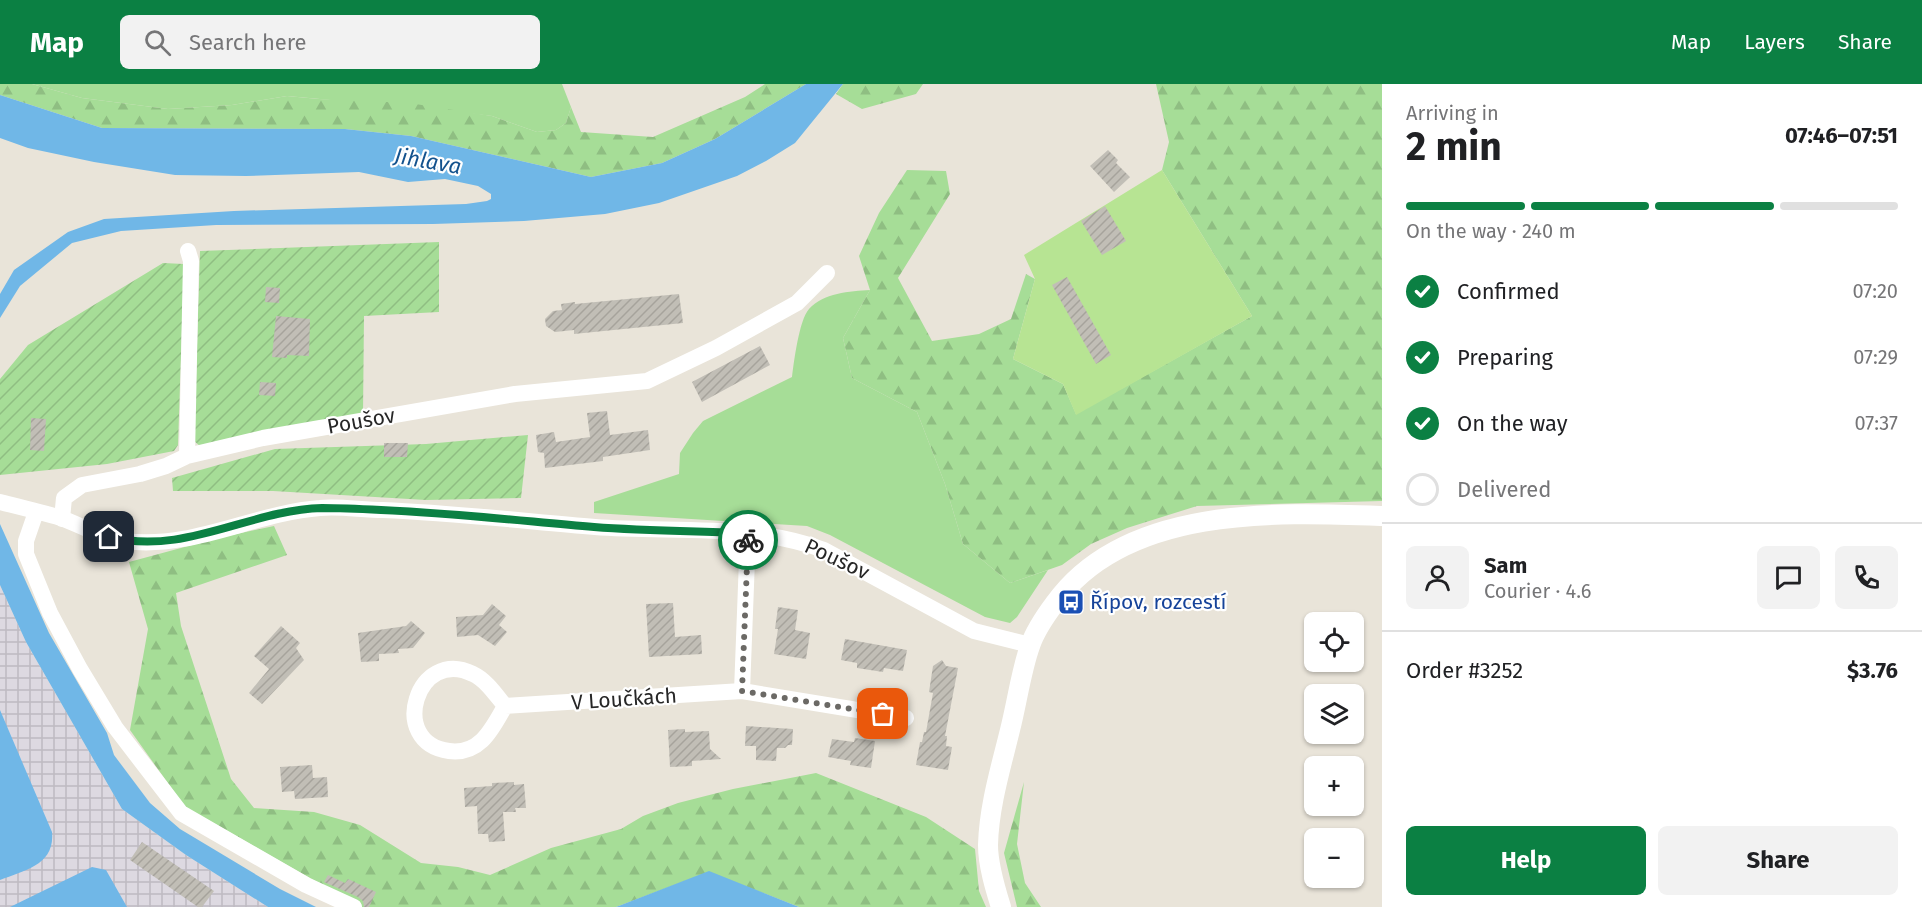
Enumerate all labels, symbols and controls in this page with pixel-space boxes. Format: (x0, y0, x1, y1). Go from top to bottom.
search box (120, 15, 540, 69)
text: Map (30, 26, 84, 59)
icon: search (141, 26, 174, 59)
text: Search here (189, 29, 307, 56)
text: Map (1671, 29, 1711, 55)
text: Layers (1744, 29, 1805, 55)
text: Share (1838, 29, 1892, 55)
text: Arriving in (1406, 101, 1499, 125)
text: 07:46–07:51 (1785, 122, 1898, 149)
text: 2 min (1406, 124, 1502, 170)
water label: Jihlava (392, 142, 463, 180)
text: On the way · 240 m (1406, 219, 1576, 243)
icon: check (1406, 275, 1439, 308)
text: Confirmed (1457, 278, 1560, 305)
text: 07:20 (1853, 279, 1898, 303)
icon: check (1406, 341, 1439, 374)
text: Preparing (1457, 344, 1553, 371)
text: 07:29 (1853, 345, 1898, 369)
street label: Poušov (325, 402, 398, 440)
icon: check (1406, 407, 1439, 440)
text: On the way (1457, 410, 1568, 437)
text: 07:37 (1855, 411, 1898, 435)
text: Delivered (1457, 476, 1552, 503)
courier (718, 510, 778, 570)
pin (83, 511, 134, 562)
icon: home (92, 520, 125, 553)
icon: bike (732, 524, 765, 557)
street label: Poušov (801, 533, 874, 586)
button: person (1406, 546, 1469, 609)
button: chat (1757, 546, 1820, 609)
button: phone (1835, 546, 1898, 609)
text: Sam (1484, 552, 1527, 579)
text: Courier · 4.6 (1484, 579, 1591, 603)
bus stop icon: Řípov, rozcestí (1056, 587, 1086, 617)
place label: Řípov, rozcestí (1090, 589, 1226, 615)
map controls (1304, 612, 1364, 888)
button: locate (1304, 612, 1364, 672)
text: Order #3252 (1406, 657, 1523, 684)
text: $3.76 (1847, 657, 1898, 684)
street label: V Loučkách (570, 682, 678, 716)
button: layers (1304, 684, 1364, 744)
pin (857, 688, 908, 739)
icon: bag (866, 697, 899, 730)
button: + (1304, 756, 1364, 816)
button: Help (1406, 826, 1646, 895)
button: Share (1658, 826, 1898, 895)
button: − (1304, 828, 1364, 888)

